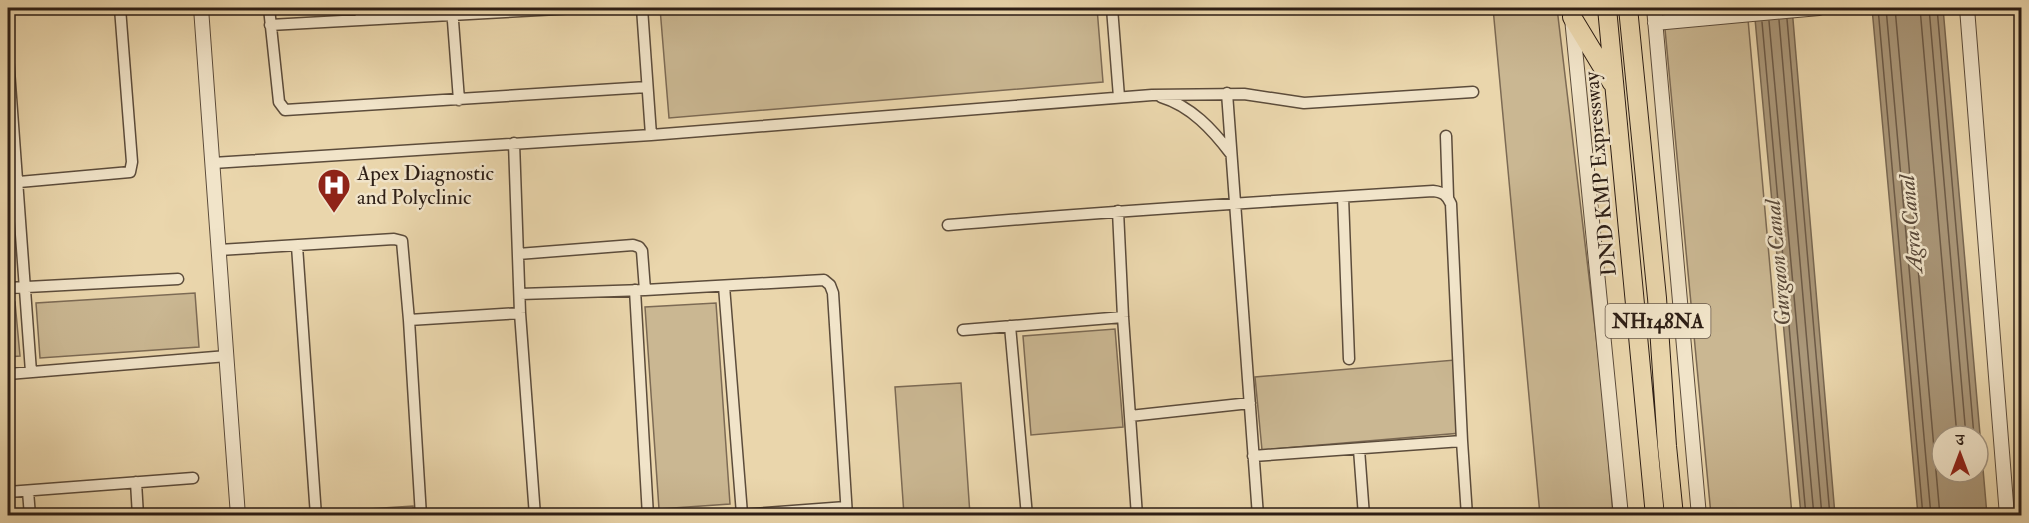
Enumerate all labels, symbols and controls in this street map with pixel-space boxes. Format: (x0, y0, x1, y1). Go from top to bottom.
street label: DND KMP Expressway (1578, 70, 1623, 277)
place label: Apex Diagnostic and Polyclinic (356, 160, 495, 211)
hospital icon: Apex Diagnostic and Polyclinic (316, 167, 352, 214)
water label: Agra Canal (1893, 172, 1929, 276)
water label: Gurgaon Canal (1758, 197, 1797, 327)
road number: NH148NA (1606, 304, 1710, 338)
north arrow (1930, 424, 1990, 484)
text: उ (1955, 430, 1966, 450)

